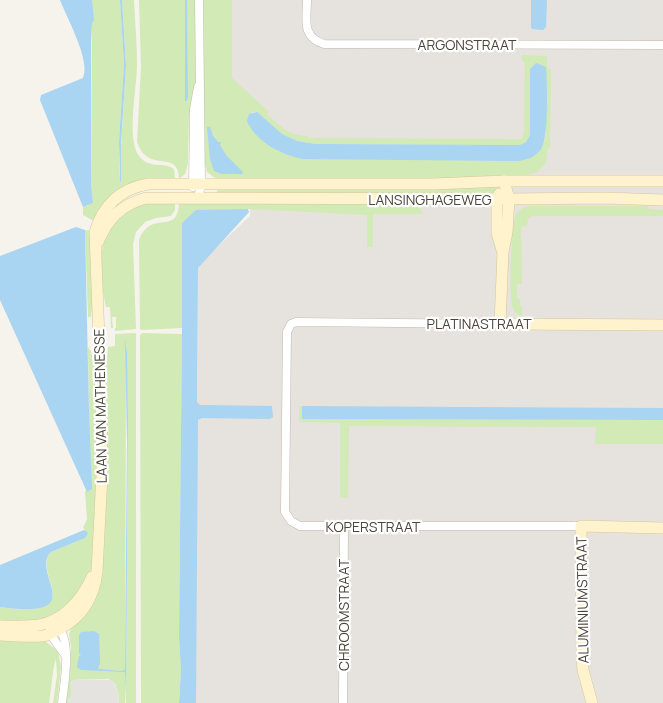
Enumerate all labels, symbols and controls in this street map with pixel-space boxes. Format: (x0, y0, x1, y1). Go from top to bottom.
street label: ARGONSTRAAT (418, 35, 517, 54)
street label: LANSINGHAGEWEG (368, 190, 492, 209)
street label: PLATINASTRAAT (427, 314, 532, 333)
street label: LAAN VAN MATHENESSE (89, 328, 111, 484)
street label: KOPERSTRAAT (326, 517, 421, 536)
street label: ALUMINIUMSTRAAT (571, 536, 593, 664)
street label: CHROOMSTRAAT (334, 558, 353, 671)

